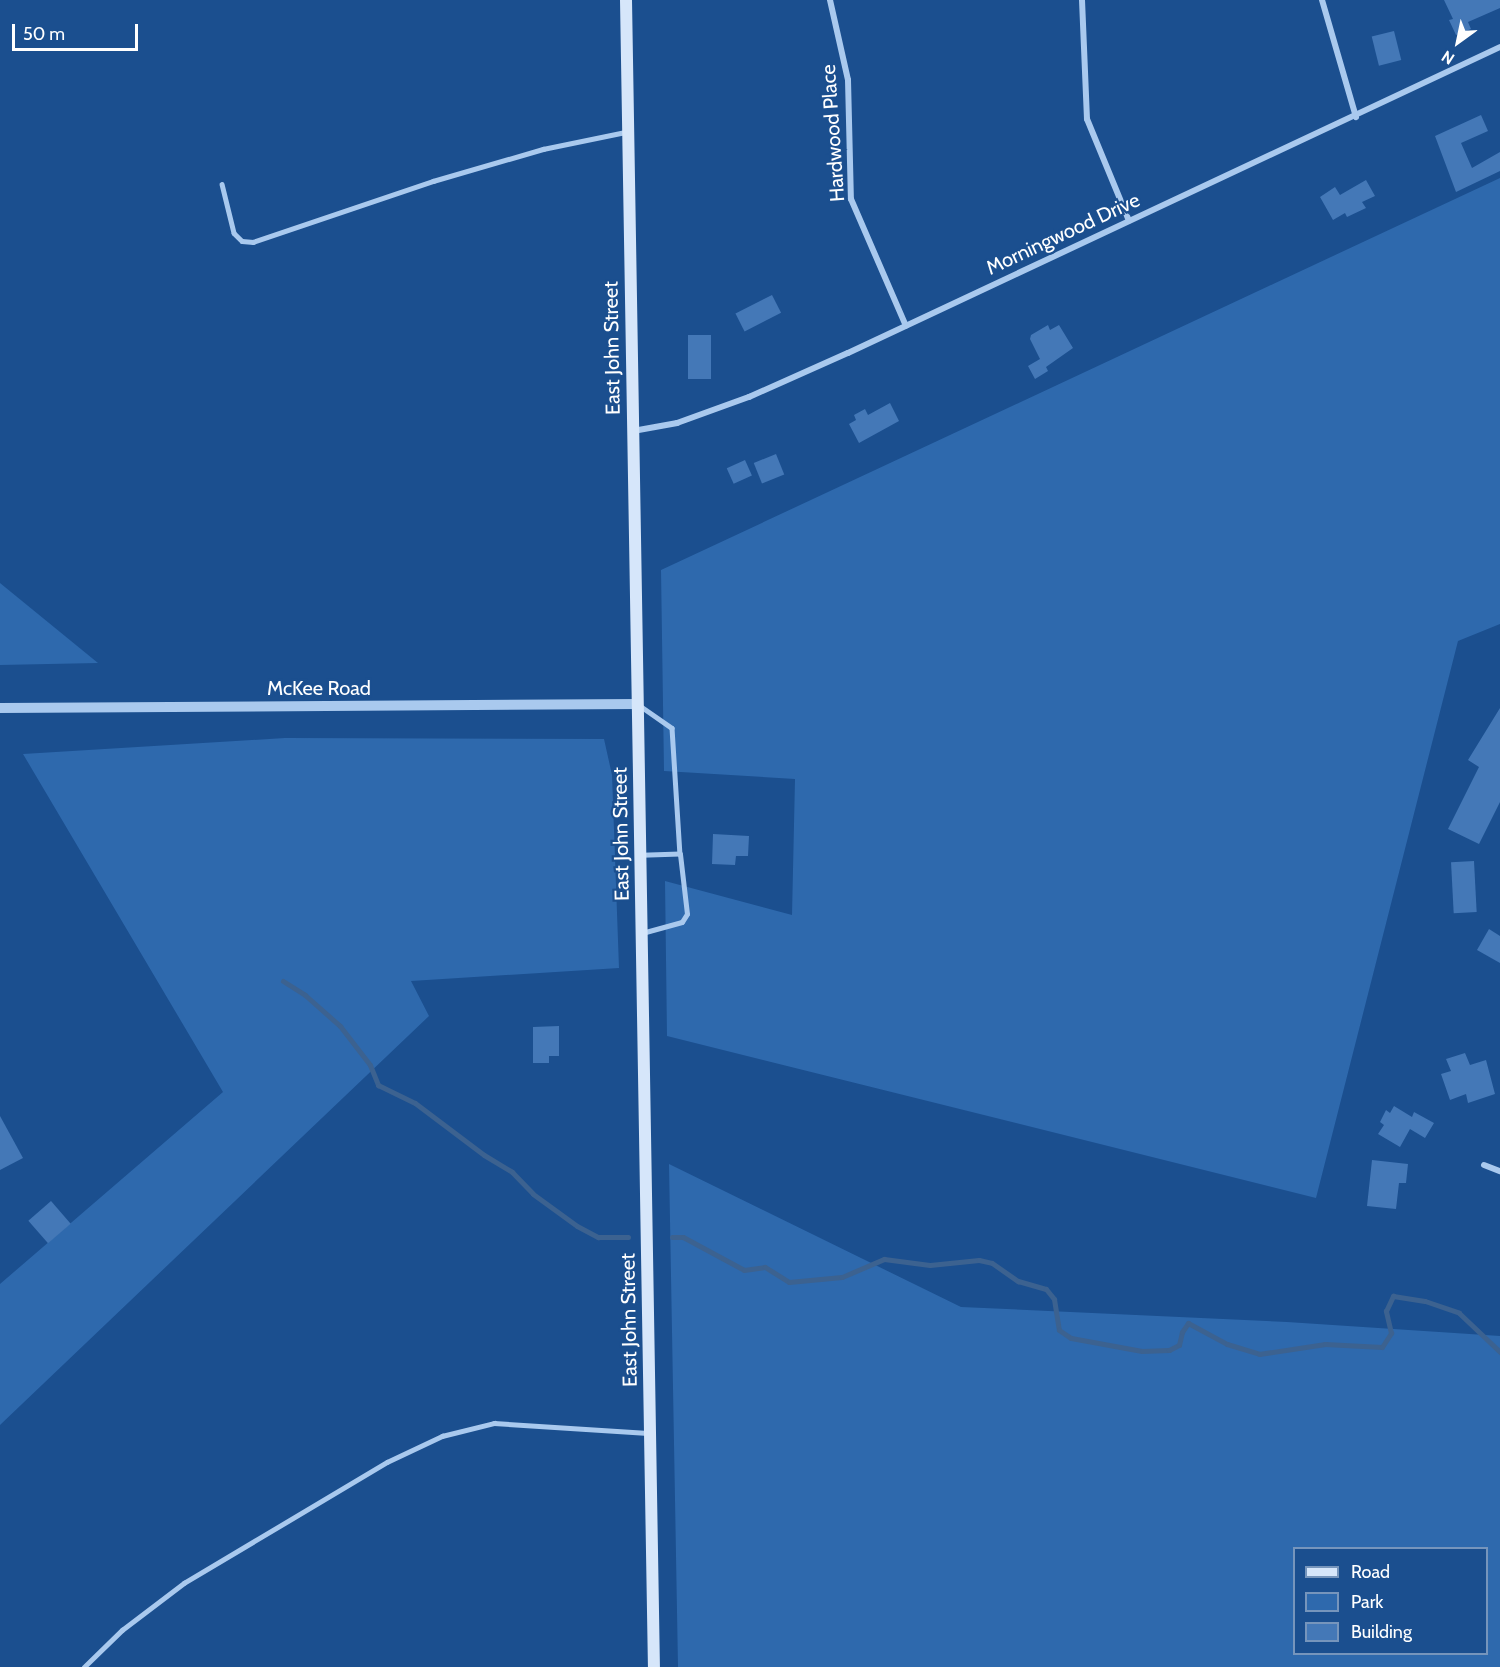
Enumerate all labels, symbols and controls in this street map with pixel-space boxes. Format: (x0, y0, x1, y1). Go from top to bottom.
scale bar (15, 12, 141, 50)
north arrow (1428, 12, 1488, 72)
text: 50 m (23, 23, 65, 45)
text: N (1438, 46, 1458, 69)
street label: Hardwood Place (816, 64, 850, 202)
street label: Morningwood Drive (982, 188, 1144, 280)
street label: East John Street (599, 281, 625, 415)
street label: McKee Road (267, 676, 371, 700)
street label: East John Street (608, 767, 634, 901)
street label: East John Street (616, 1253, 642, 1387)
legend (1293, 1547, 1488, 1655)
text: Road (1351, 1561, 1390, 1583)
text: Park (1351, 1591, 1383, 1613)
text: Building (1351, 1621, 1412, 1643)

